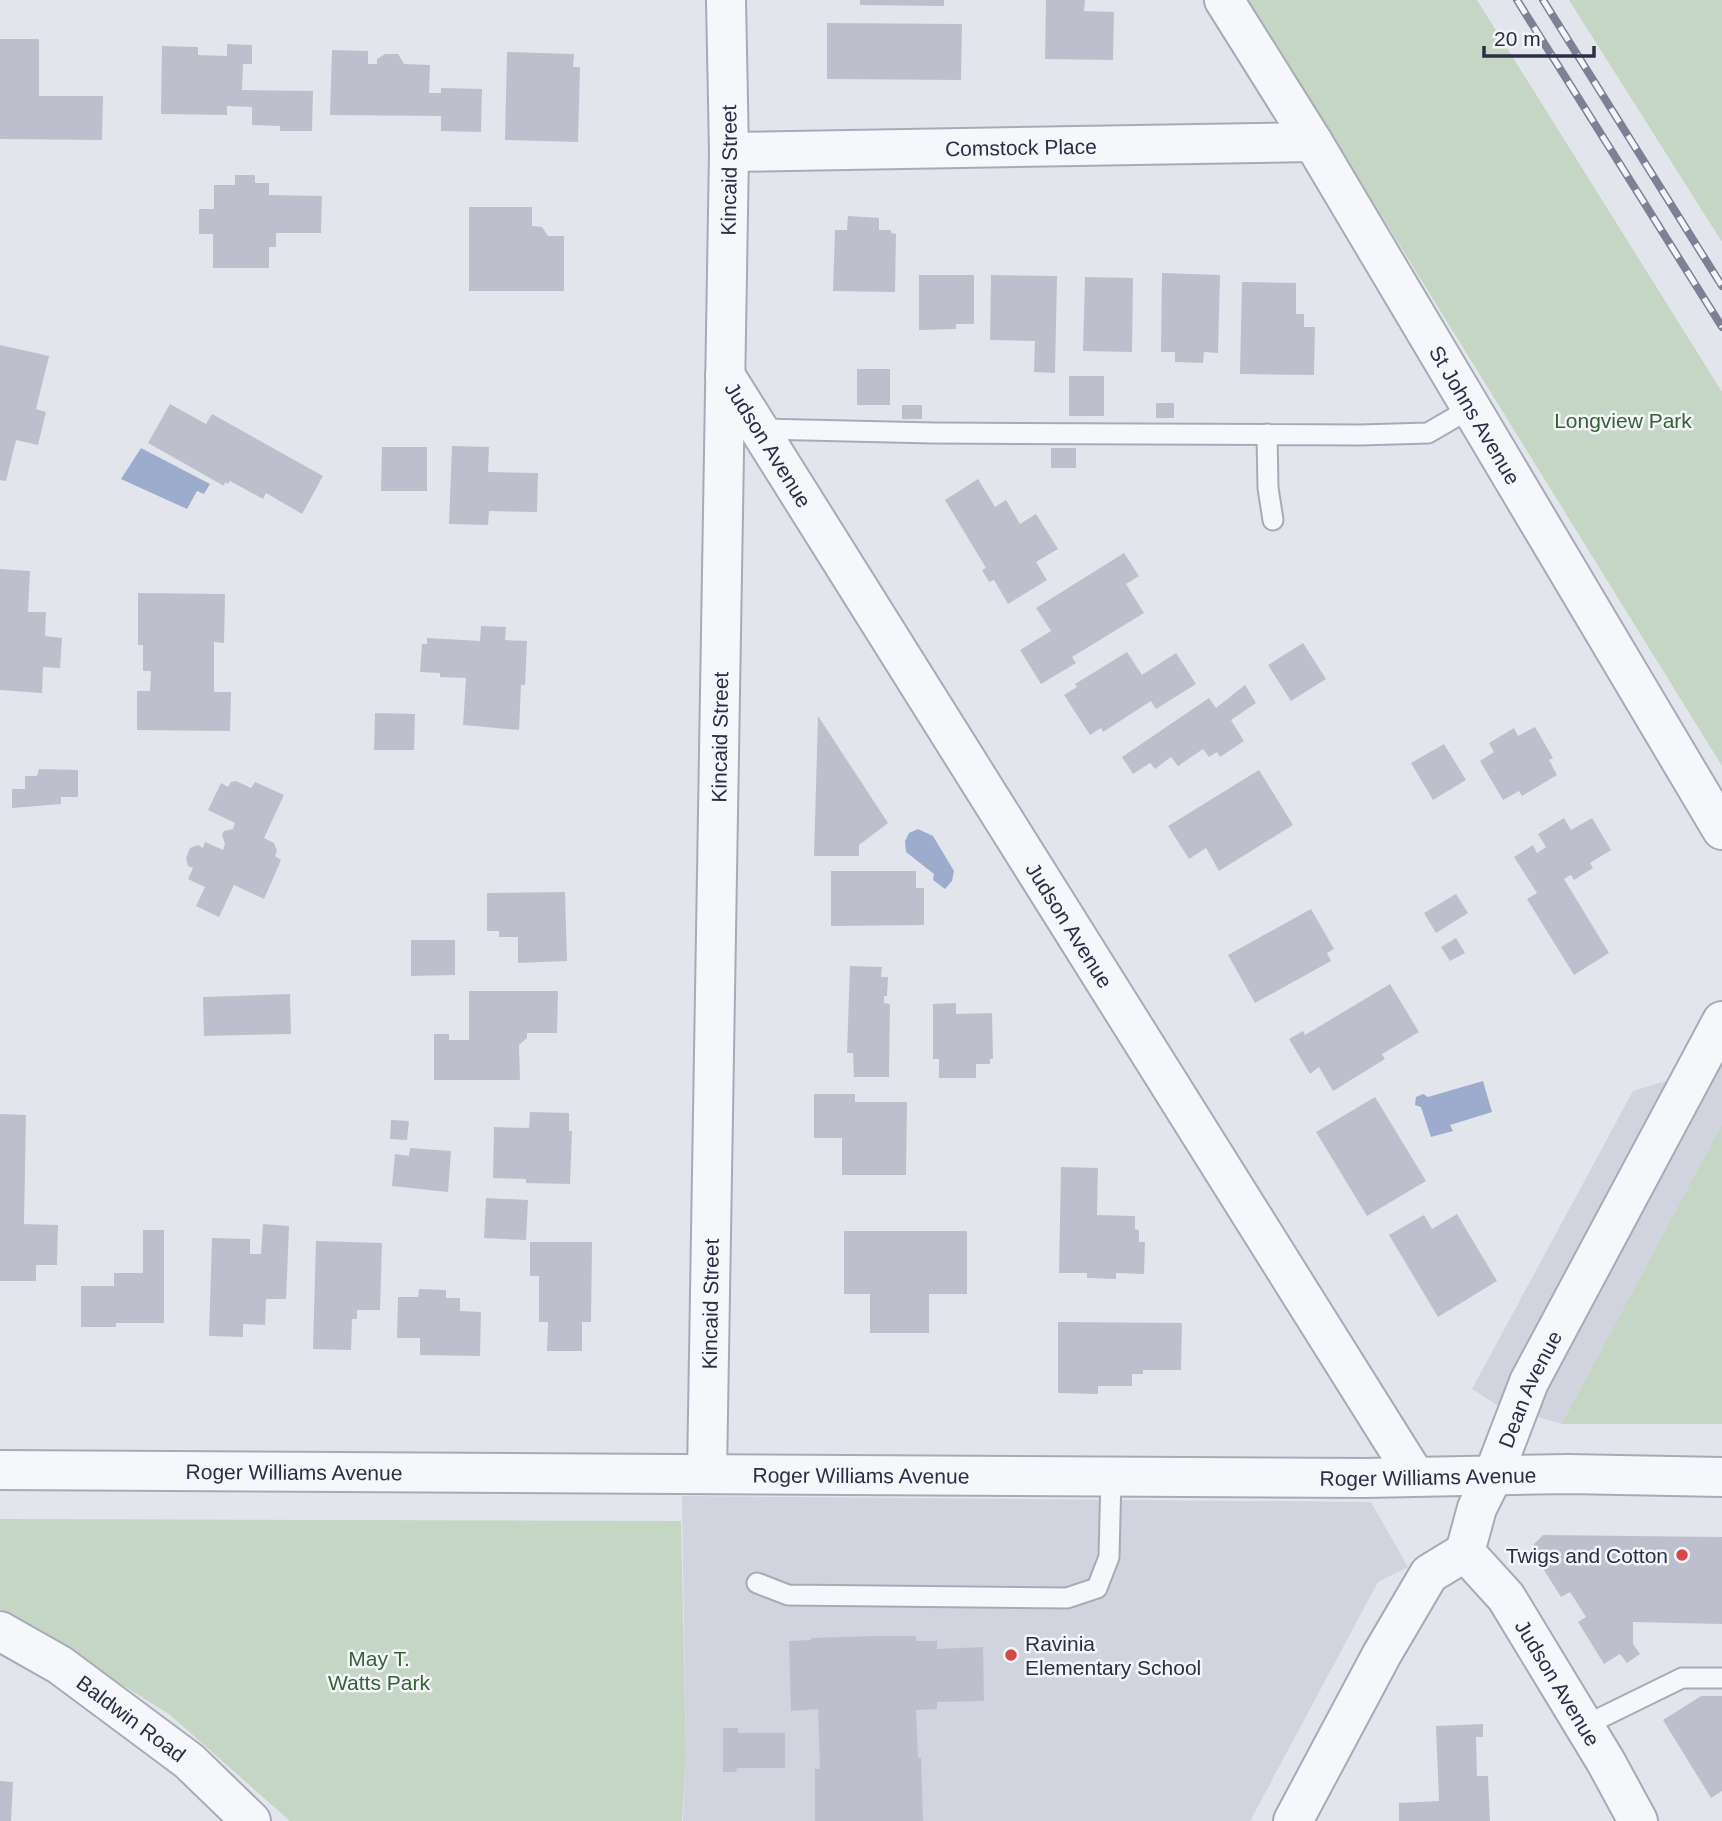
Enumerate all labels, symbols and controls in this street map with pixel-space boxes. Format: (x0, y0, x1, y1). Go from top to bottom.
scale bar (1484, 14, 1594, 58)
text: 20 m (1494, 27, 1541, 50)
street label: Kincaid Street (716, 104, 741, 236)
street label: Comstock Place (945, 134, 1097, 160)
street label: St Johns Avenue (1425, 341, 1525, 488)
street label: Judson Avenue (721, 378, 816, 511)
park label: Longview Park (1554, 409, 1692, 432)
street label: Kincaid Street (707, 671, 732, 803)
street label: Judson Avenue (1022, 858, 1117, 992)
street label: Kincaid Street (697, 1238, 722, 1370)
street label: Dean Avenue (1494, 1327, 1566, 1451)
street label: Roger Williams Avenue (185, 1460, 402, 1484)
street label: Roger Williams Avenue (752, 1463, 969, 1487)
street label: Roger Williams Avenue (1319, 1463, 1537, 1490)
place label: Twigs and Cotton (1506, 1544, 1668, 1567)
marker: Twigs and Cotton (1674, 1547, 1690, 1563)
street label: Judson Avenue (1511, 1615, 1605, 1750)
place label: Ravinia Elementary School (1025, 1632, 1201, 1679)
park label: May T. Watts Park (328, 1647, 430, 1694)
marker: Ravinia Elementary School (1003, 1647, 1019, 1663)
street label: Baldwin Road (73, 1670, 190, 1766)

